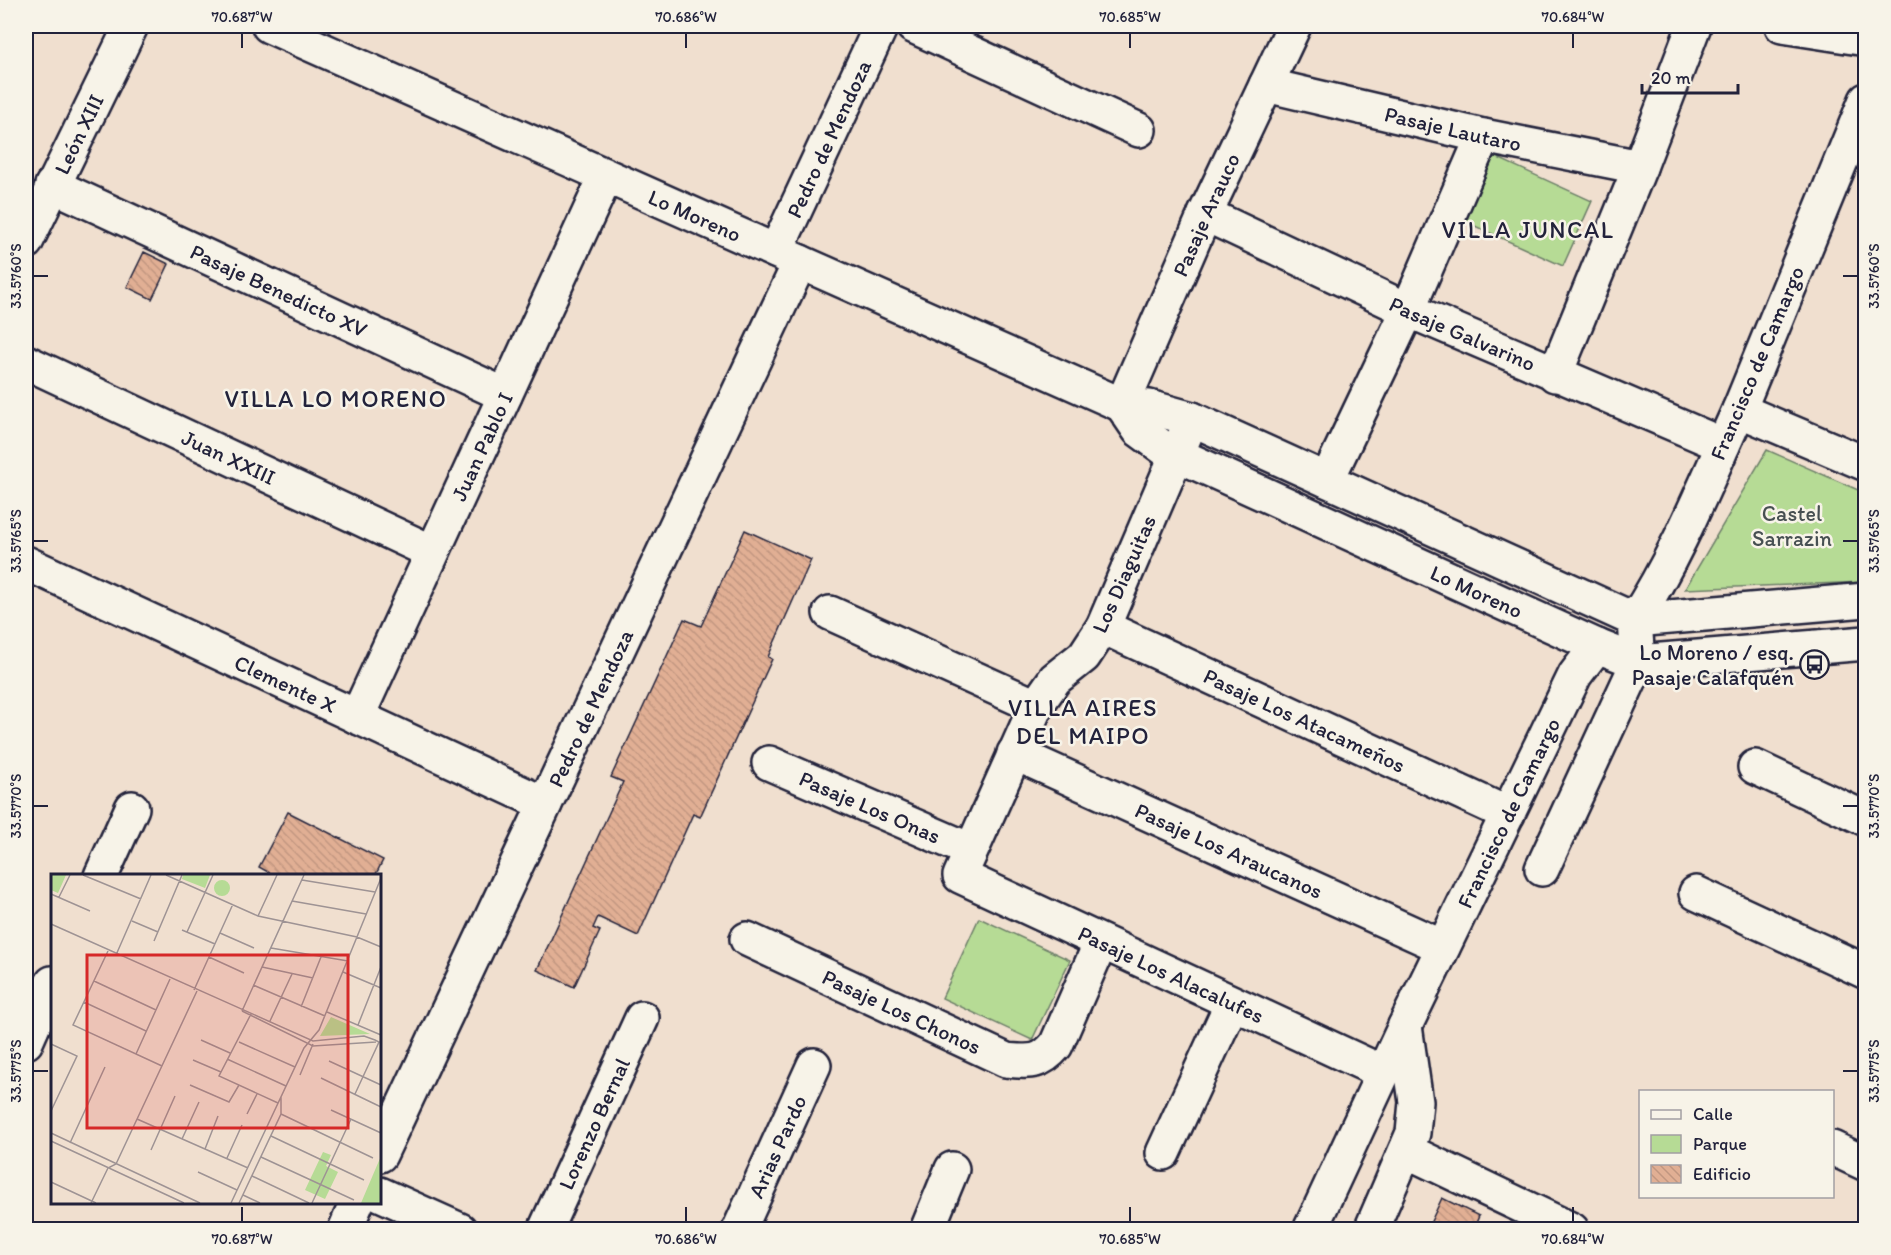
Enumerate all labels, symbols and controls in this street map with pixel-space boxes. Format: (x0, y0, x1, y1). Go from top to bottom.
text: 70.687°W (211, 8, 273, 26)
text: 70.686°W (655, 8, 717, 26)
text: 70.685°W (1099, 8, 1161, 26)
text: 70.684°W (1542, 8, 1605, 26)
street label: Pedro de Mendoza (780, 55, 877, 222)
scale bar (1642, 57, 1738, 95)
text: 20 m (1651, 67, 1691, 89)
street label: León XIII (48, 90, 109, 179)
street label: Pasaje Lautaro (1382, 100, 1524, 157)
street label: Pasaje Arauco (1166, 148, 1246, 281)
street label: Lo Moreno (644, 183, 745, 248)
district label: VILLA JUNCAL (1442, 215, 1614, 244)
street label: Pasaje Benedicto XV (186, 238, 372, 343)
text: 33.5760°S (7, 243, 25, 309)
text: 33.5760°S (1865, 243, 1883, 309)
street label: Francisco de Camargo (1704, 262, 1810, 464)
street label: Pasaje Galvarino (1385, 290, 1540, 377)
district label: VILLA LO MORENO (225, 384, 447, 413)
street label: Juan Pablo I (445, 387, 518, 505)
street label: Juan XXIII (178, 423, 280, 491)
park label: Castel Sarrazin (1752, 500, 1833, 552)
text: 33.5765°S (7, 509, 25, 573)
text: 33.5765°S (1865, 509, 1883, 573)
street label: Los Diaguitas (1086, 511, 1162, 637)
street label: Lo Moreno (1426, 558, 1527, 624)
street label: Pedro de Mendoza (542, 624, 639, 791)
place label: Lo Moreno / esq. Pasaje Calafquén (1632, 639, 1795, 691)
street label: Clemente X (230, 648, 341, 719)
bus stop icon: Lo Moreno / esq. Pasaje Calafquén (1799, 649, 1831, 681)
street label: Pasaje Los Atacameños (1199, 662, 1410, 778)
district label: VILLA AIRES DEL MAIPO (1008, 693, 1158, 750)
street label: Francisco de Camargo (1451, 713, 1566, 912)
street label: Pasaje Los Onas (795, 764, 945, 849)
text: 33.5770°S (7, 774, 25, 838)
text: 33.5770°S (1865, 774, 1883, 838)
street label: Pasaje Los Araucanos (1131, 796, 1327, 904)
inset map (51, 874, 381, 1204)
street label: Pasaje Los Alacalufes (1074, 919, 1268, 1029)
street label: Pasaje Los Chonos (818, 963, 986, 1060)
text: 33.5775°S (7, 1039, 25, 1103)
text: 33.5775°S (1865, 1039, 1883, 1103)
street label: Lorenzo Bernal (552, 1053, 635, 1194)
legend (1639, 1090, 1834, 1198)
street label: Arias Pardo (742, 1091, 812, 1202)
text: Calle (1693, 1103, 1733, 1125)
text: Parque (1693, 1133, 1747, 1155)
text: Edificio (1693, 1163, 1751, 1185)
text: 70.687°W (211, 1230, 273, 1248)
text: 70.686°W (655, 1230, 717, 1248)
text: 70.685°W (1099, 1230, 1161, 1248)
text: 70.684°W (1542, 1230, 1605, 1248)

